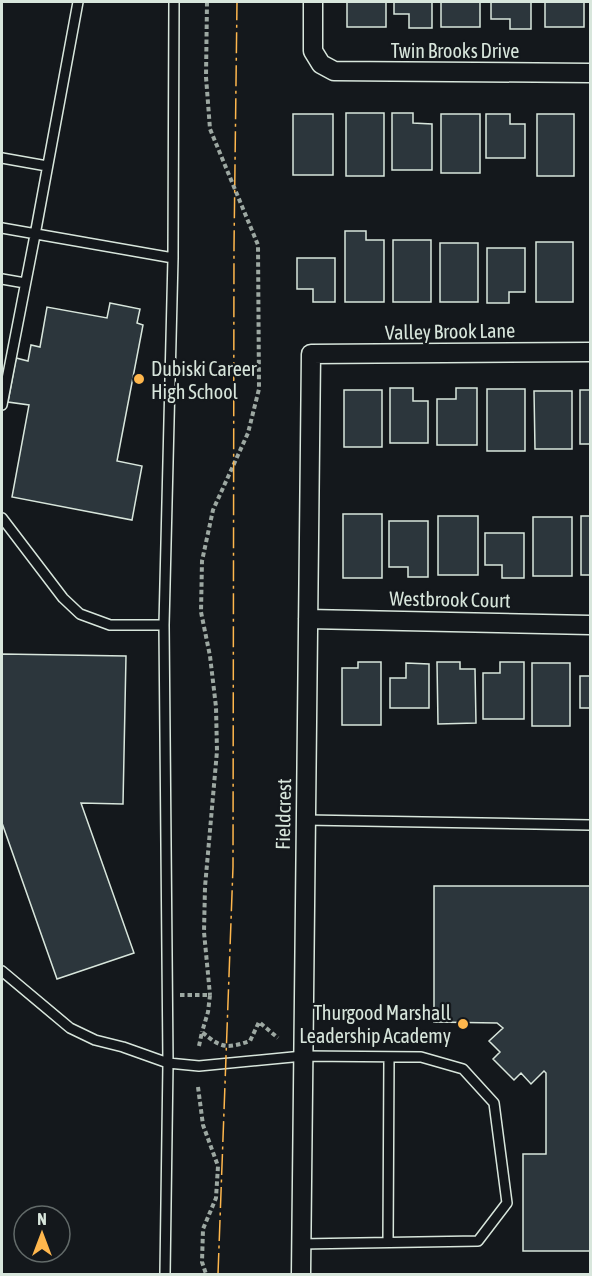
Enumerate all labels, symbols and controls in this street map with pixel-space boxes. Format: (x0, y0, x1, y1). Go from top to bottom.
street label: Twin Brooks Drive (391, 39, 519, 62)
street label: Valley Brook Lane (385, 318, 515, 344)
place label: Dubiski Career High School (151, 357, 258, 403)
marker: Dubiski Career High School (132, 372, 146, 386)
street label: Westbrook Court (389, 586, 511, 612)
street label: Fieldcrest (271, 778, 295, 850)
place label: Thurgood Marshall Leadership Academy (299, 1001, 452, 1047)
marker: Thurgood Marshall Leadership Academy (456, 1017, 470, 1031)
north arrow (12, 1204, 72, 1264)
text: N (37, 1210, 47, 1228)

